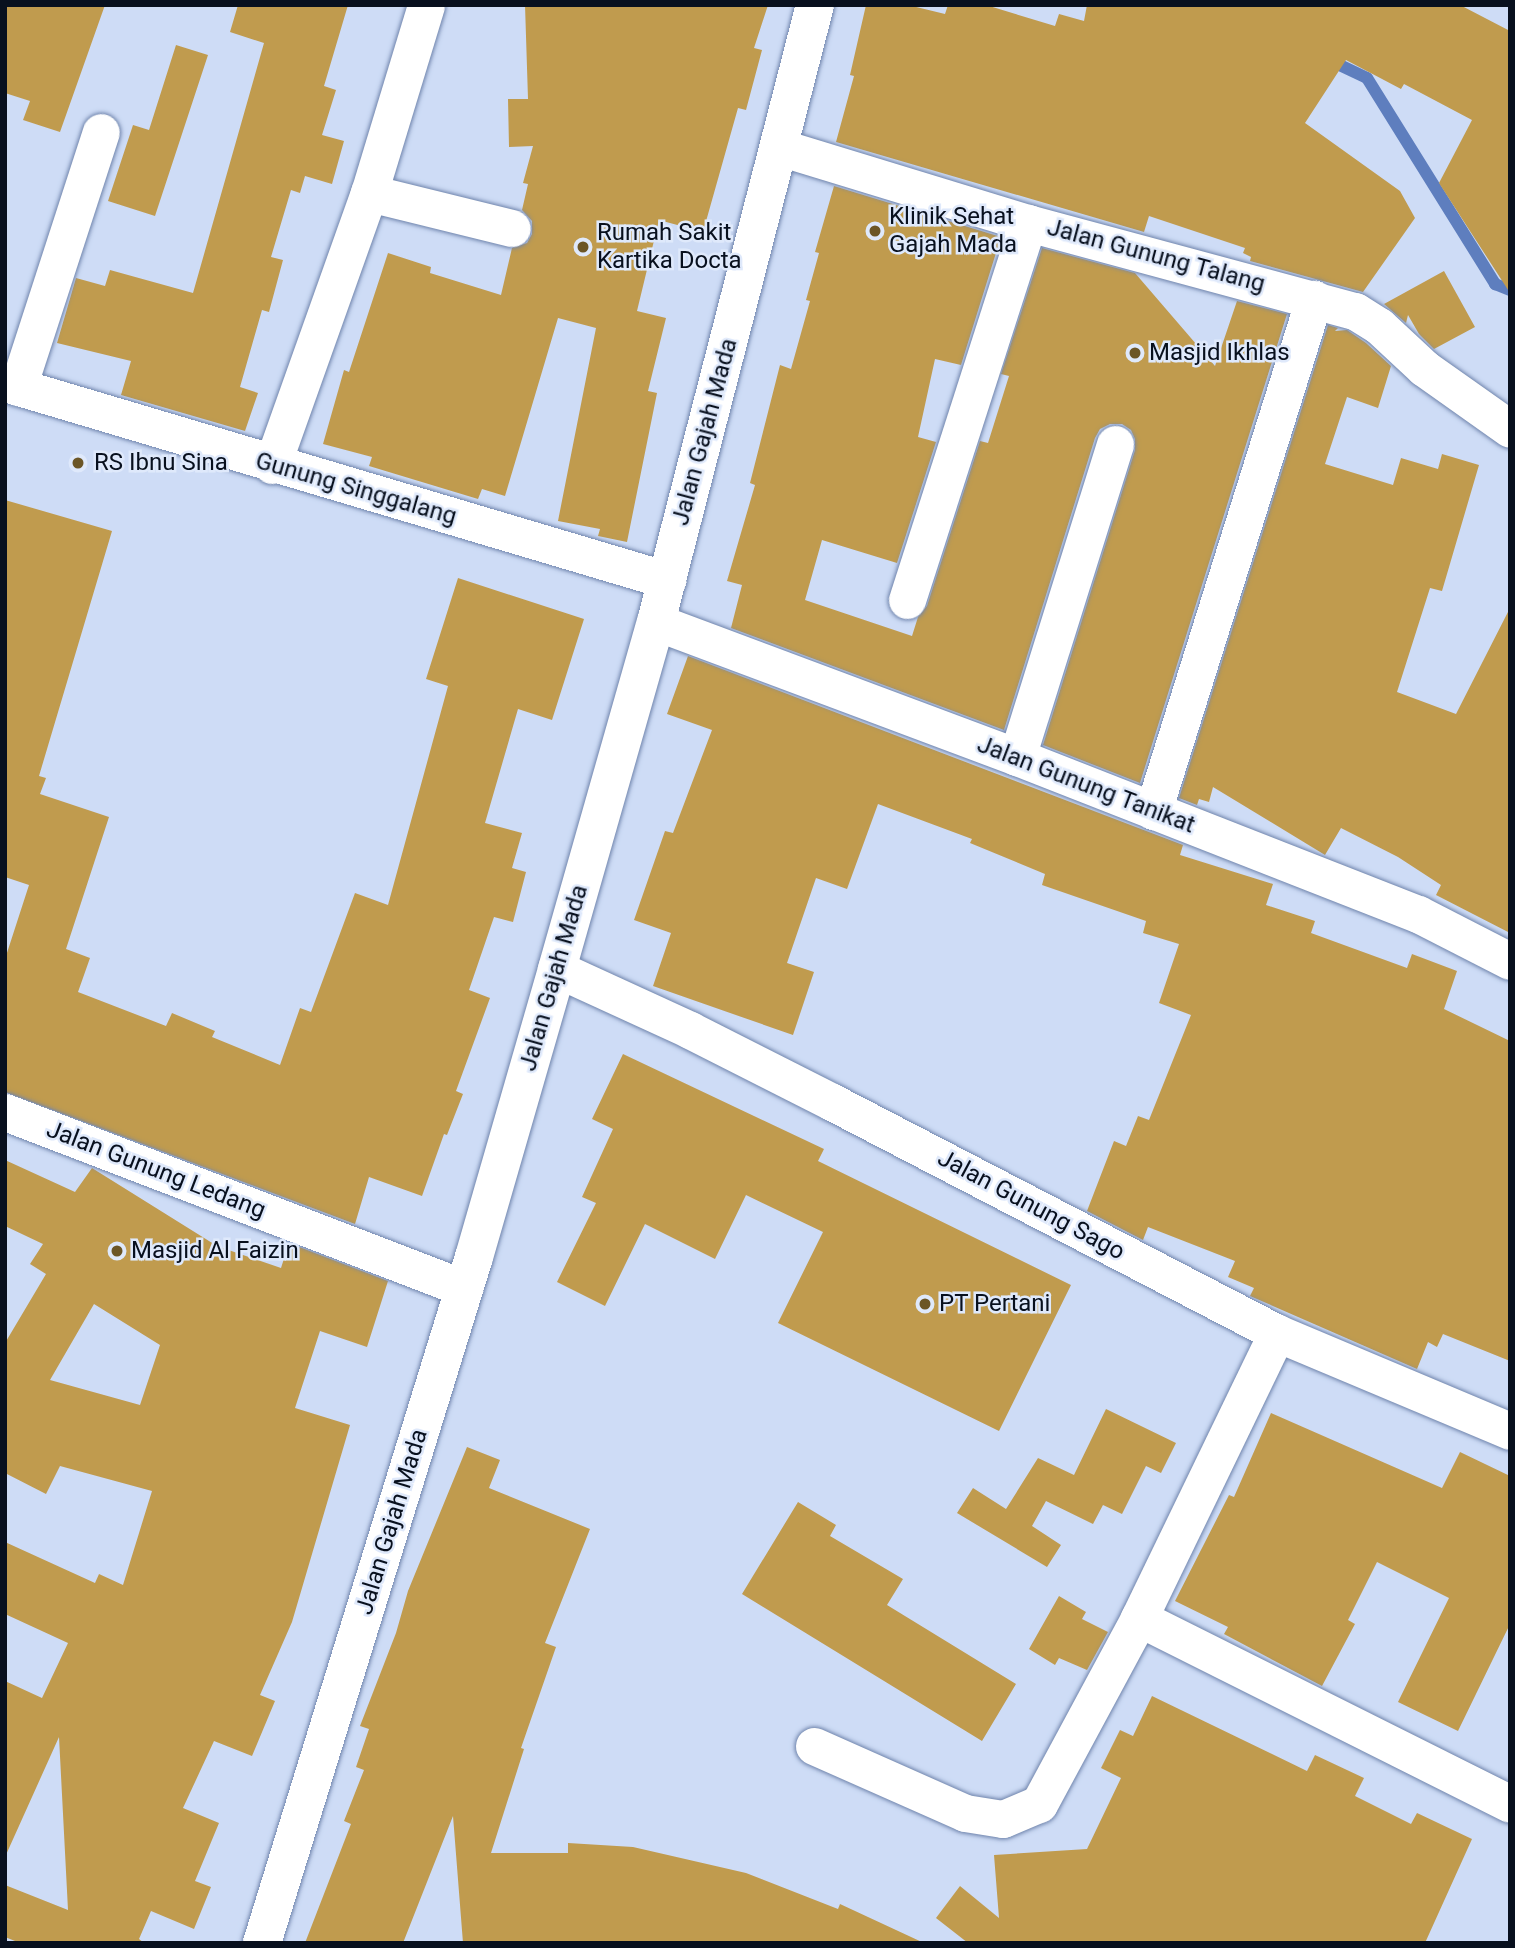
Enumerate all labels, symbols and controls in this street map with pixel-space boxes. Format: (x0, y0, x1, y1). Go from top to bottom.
place label: Klinik Sehat Gajah Mada (889, 203, 1017, 259)
street label: Jalan Gunung Talang (1044, 213, 1268, 299)
place label: Rumah Sakit Kartika Docta (597, 219, 742, 275)
marker: Klinik Sehat Gajah Mada (867, 223, 883, 239)
marker: Rumah Sakit Kartika Docta (575, 239, 591, 255)
street label: Jalan Gajah Mada (666, 335, 744, 529)
place label: Masjid Ikhlas (1149, 339, 1290, 367)
marker: Masjid Ikhlas (1127, 345, 1143, 361)
street label: Gunung Singgalang (252, 447, 460, 531)
place label: RS Ibnu Sina (94, 449, 228, 477)
marker: RS Ibnu Sina (68, 453, 88, 473)
street label: Jalan Gunung Tanikat (973, 730, 1199, 840)
street label: Jalan Gajah Mada (514, 882, 594, 1074)
street label: Jalan Gunung Ledang (42, 1115, 270, 1225)
street label: Jalan Gunung Sago (933, 1144, 1129, 1266)
place label: Masjid Al Faizin (131, 1237, 299, 1265)
marker: Masjid Al Faizin (109, 1243, 125, 1259)
place label: PT Pertani (939, 1290, 1051, 1318)
marker: PT Pertani (917, 1296, 933, 1312)
street label: Jalan Gajah Mada (350, 1426, 434, 1618)

